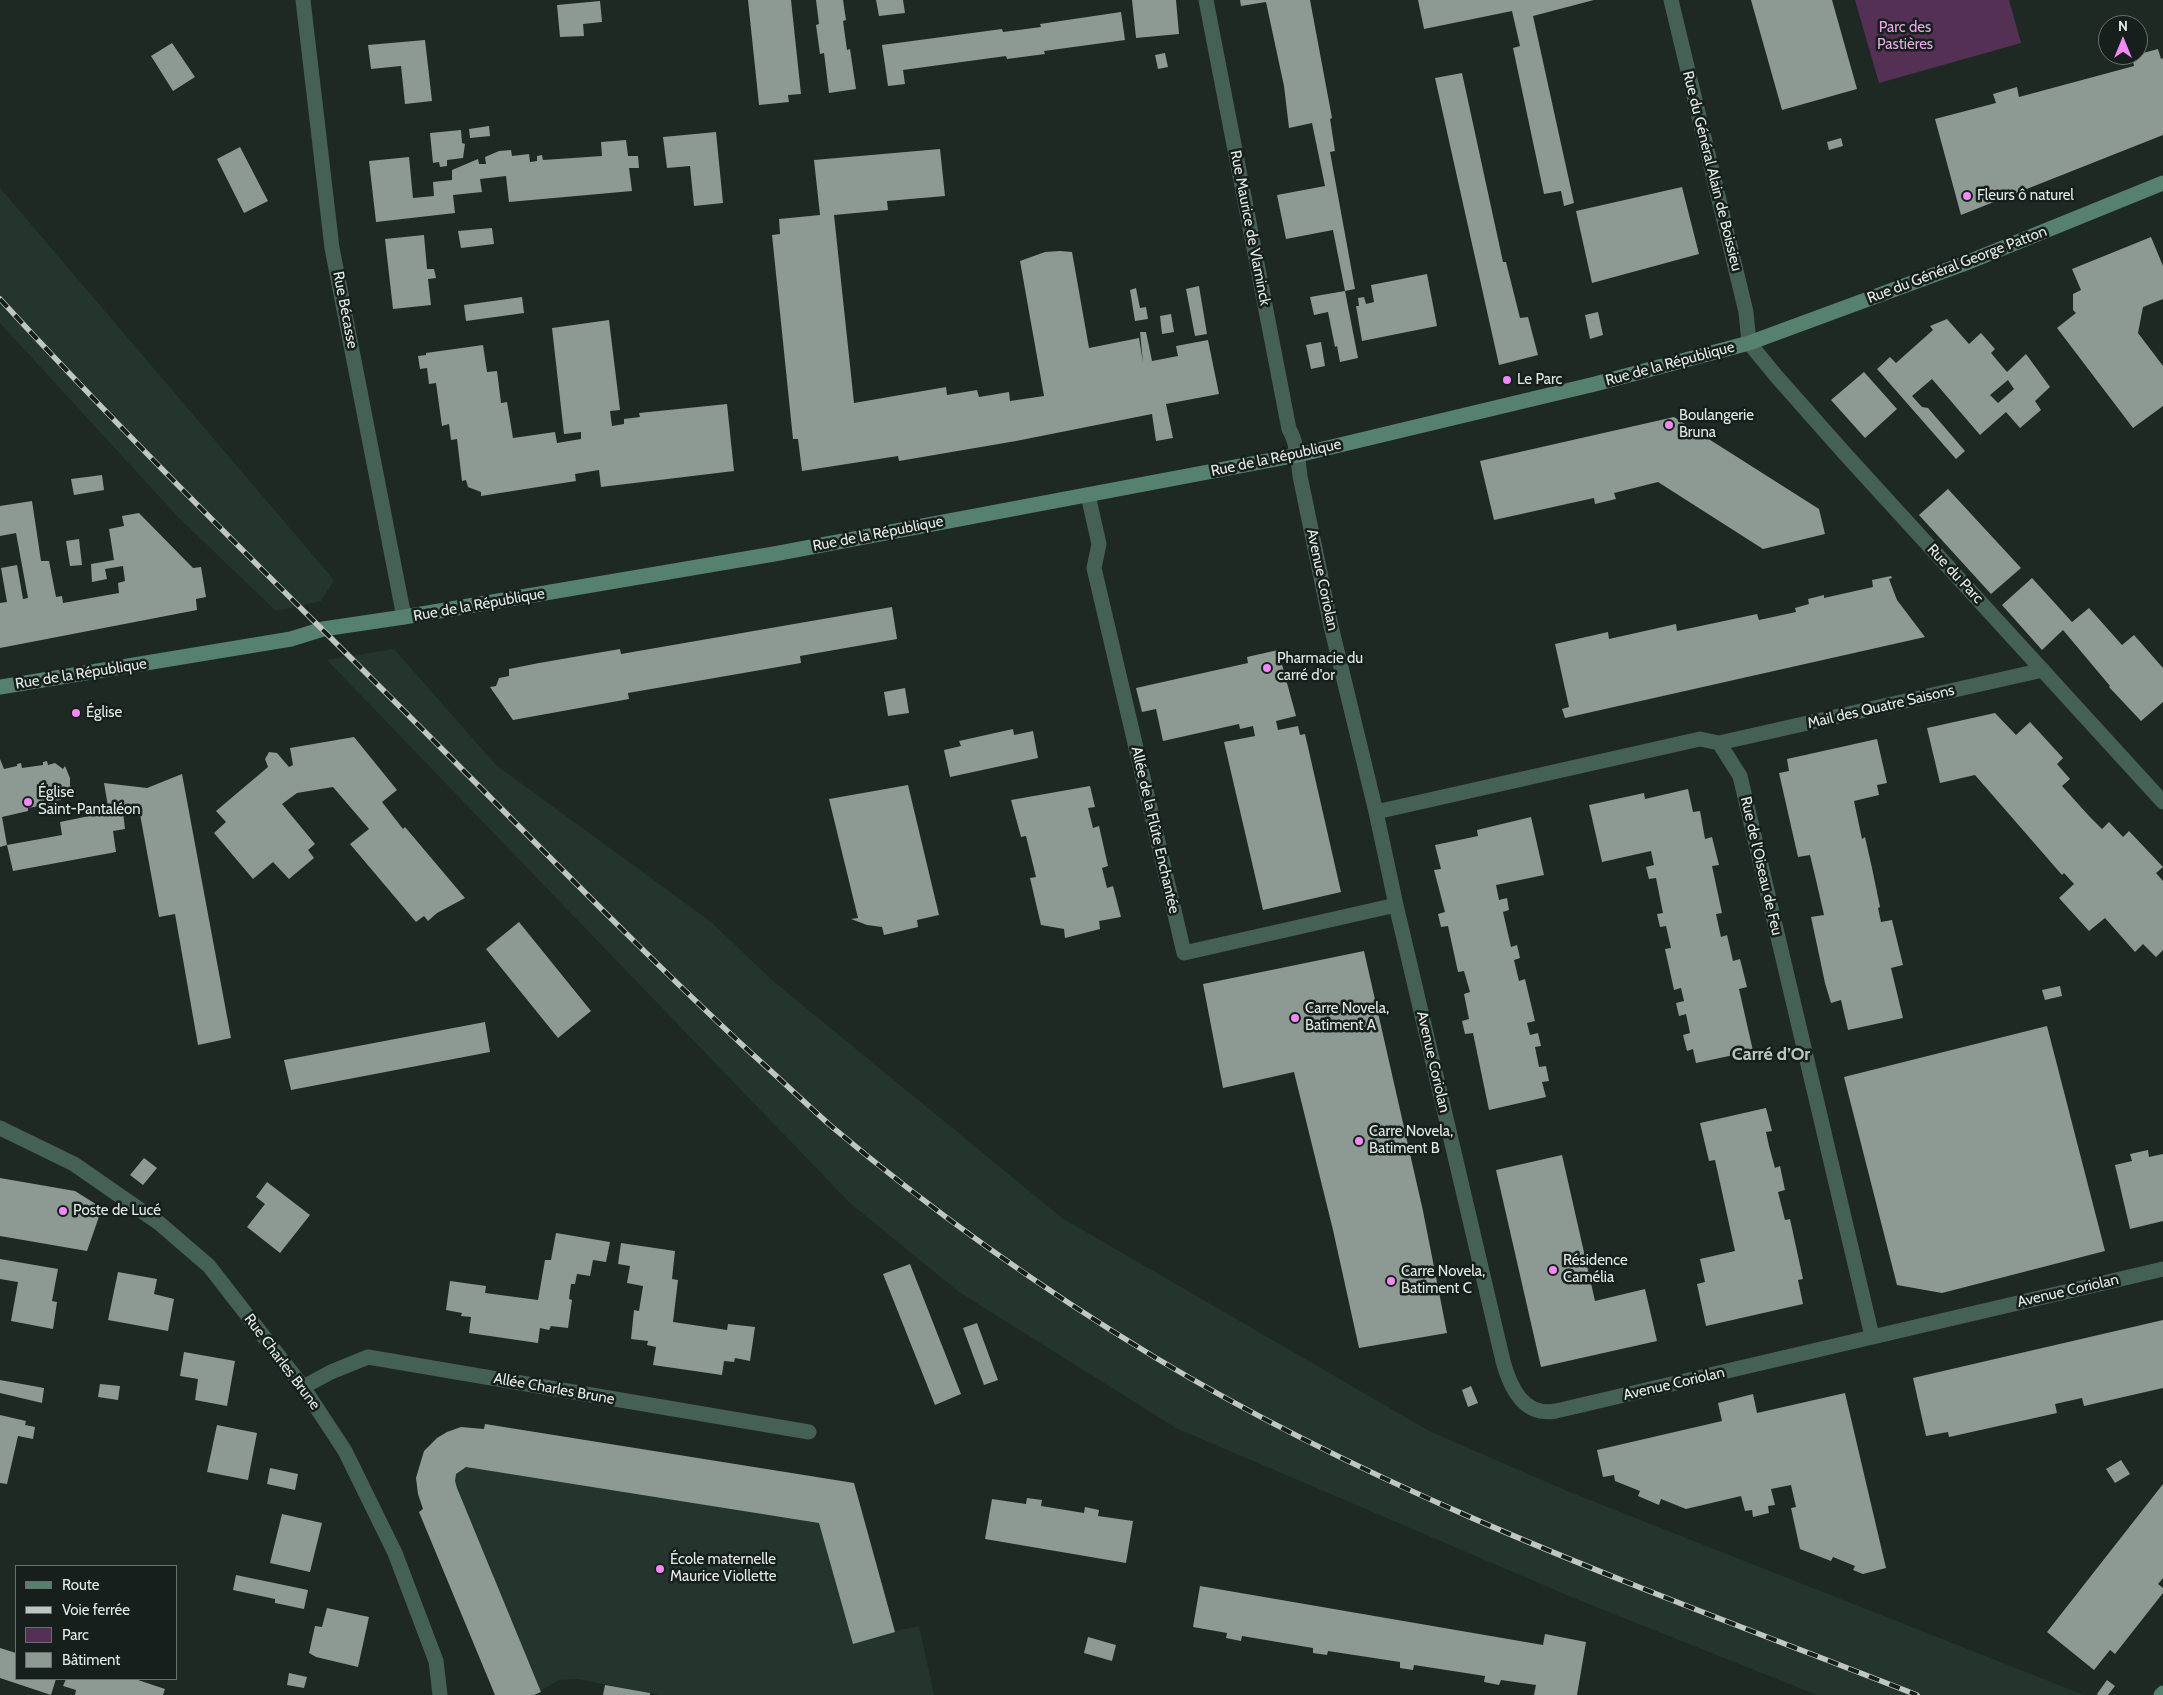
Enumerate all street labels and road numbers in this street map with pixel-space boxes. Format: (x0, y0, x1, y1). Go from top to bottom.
street label: Rue du Général Alain de Boissieu (1678, 69, 1746, 273)
street label: Rue Maurice de Vlaminck (1226, 149, 1274, 307)
street label: Rue du Général George Patton (1865, 222, 2049, 308)
street label: Rue Bécasse (329, 270, 361, 350)
street label: Rue de la République (1603, 338, 1737, 390)
street label: Rue de la République (1209, 435, 1343, 481)
street label: Rue de la République (811, 512, 945, 556)
street label: Avenue Coriolan (1302, 528, 1342, 632)
street label: Rue du Parc (1923, 541, 1987, 607)
street label: Rue de la République (412, 585, 546, 625)
street label: Rue de la République (14, 655, 148, 693)
street label: Mail des Quatre Saisons (1806, 681, 1956, 733)
street label: Allée de la Flûte Enchantée (1127, 745, 1183, 915)
street label: Rue de l'Oiseau de Feu (1736, 795, 1786, 937)
street label: Avenue Coriolan (1413, 1010, 1453, 1114)
street label: Avenue Coriolan (2016, 1271, 2120, 1311)
street label: Rue Charles Brune (240, 1311, 324, 1413)
street label: Avenue Coriolan (1622, 1364, 1726, 1404)
street label: Allée Charles Brune (492, 1370, 616, 1408)

